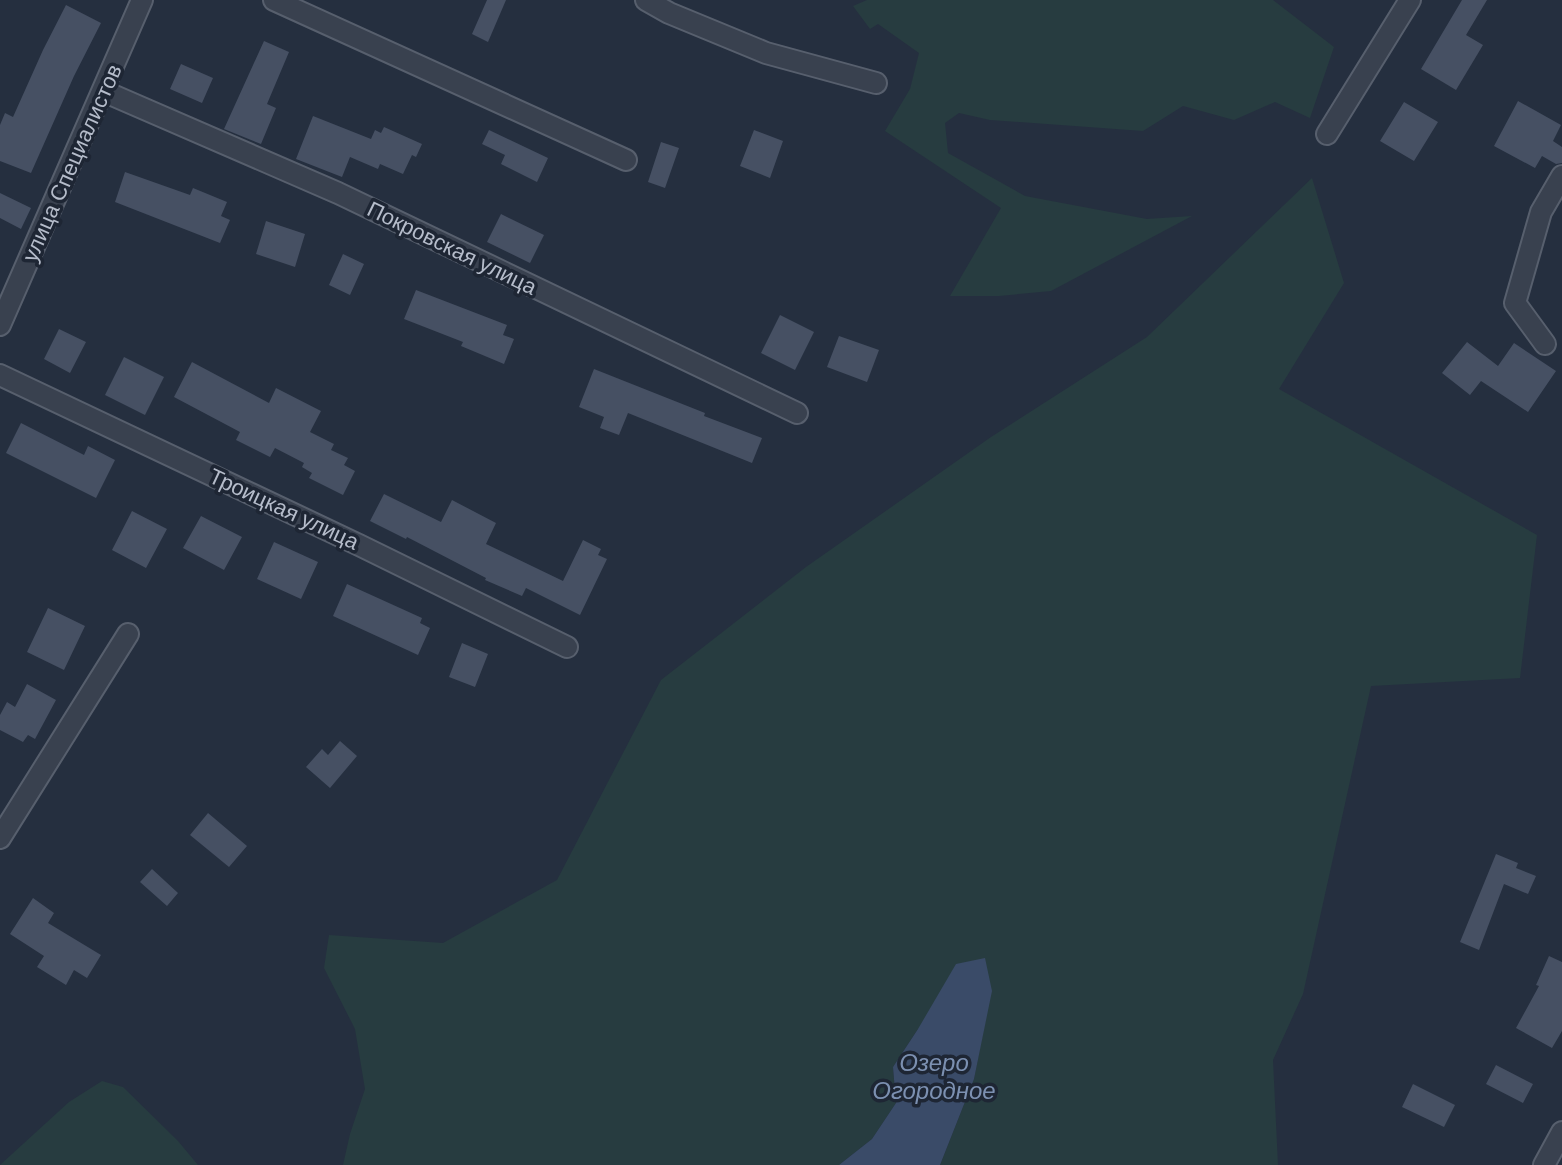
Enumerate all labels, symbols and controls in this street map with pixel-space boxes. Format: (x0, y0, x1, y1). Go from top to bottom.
street label: улица Специалистов (15, 60, 129, 266)
street label: Покровская улица (362, 194, 542, 302)
street label: Троицкая улица (204, 462, 364, 557)
water label: Озеро Огородное (872, 1047, 996, 1106)

